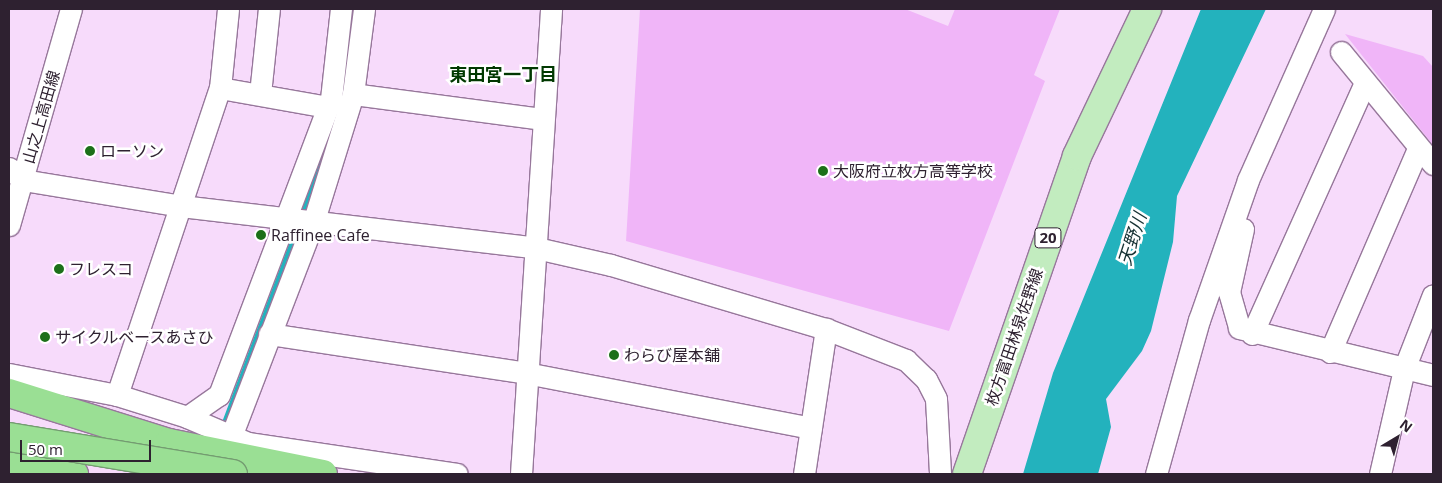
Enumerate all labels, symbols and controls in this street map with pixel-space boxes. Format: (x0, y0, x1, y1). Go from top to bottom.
district label: 東田宮一丁目 (449, 63, 557, 85)
street label: 山之上高田線 (19, 68, 63, 166)
place label: ローソン (100, 141, 164, 161)
marker: ローソン (84, 145, 96, 157)
place label: 大阪府立枚方高等学校 (833, 161, 993, 181)
marker: 大阪府立枚方高等学校 (817, 165, 829, 177)
water label: 天野川 (1113, 210, 1151, 268)
place label: Raffinee Cafe (271, 225, 370, 245)
road number: 20 (1034, 226, 1062, 250)
marker: Raffinee Cafe (255, 229, 267, 241)
place label: フレスコ (69, 259, 133, 279)
marker: フレスコ (53, 263, 65, 275)
street label: 枚方富田林泉佐野線 (981, 266, 1047, 408)
place label: サイクルベースあさひ (55, 327, 215, 347)
marker: サイクルベースあさひ (39, 331, 51, 343)
place label: わらび屋本舗 (624, 345, 720, 365)
marker: わらび屋本舗 (608, 349, 620, 361)
north arrow (1372, 413, 1422, 463)
text: N (1396, 415, 1417, 437)
scale bar (22, 430, 154, 462)
text: 50 m (28, 439, 63, 459)

